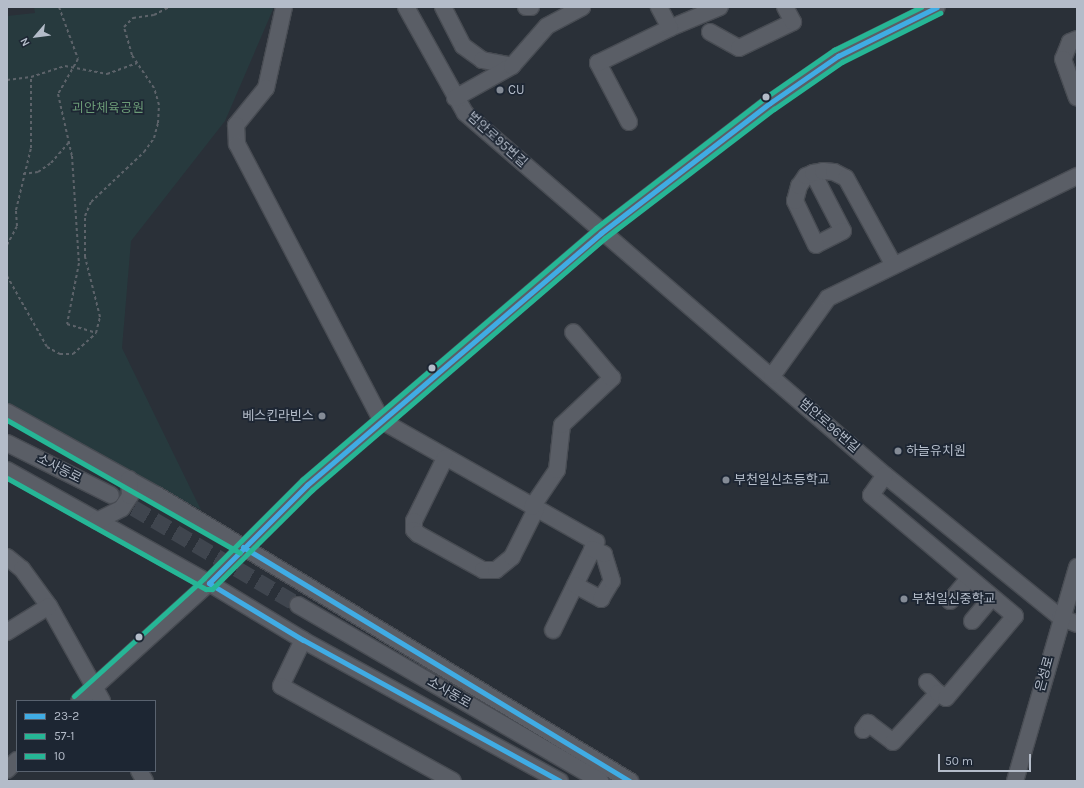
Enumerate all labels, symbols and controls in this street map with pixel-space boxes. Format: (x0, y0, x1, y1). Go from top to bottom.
north arrow (16, 16, 56, 56)
text: N (17, 35, 33, 48)
place label: CU (508, 82, 524, 98)
marker: CU (495, 85, 505, 95)
unlabelled marker (761, 92, 771, 102)
park label: 괴안체육공원 (72, 100, 144, 116)
street label: 범안로95번길 (464, 109, 530, 171)
unlabelled marker (427, 363, 437, 373)
street label: 범안로96번길 (796, 396, 862, 456)
place label: 베스킨라빈스 (242, 408, 314, 424)
marker: 베스킨라빈스 (317, 411, 327, 421)
place label: 하늘유치원 (906, 443, 966, 459)
marker: 하늘유치원 (893, 446, 903, 456)
street label: 소사동로 (34, 451, 84, 487)
place label: 부천일신초등학교 (734, 472, 830, 488)
marker: 부천일신초등학교 (721, 475, 731, 485)
place label: 부천일신중학교 (912, 591, 996, 607)
marker: 부천일신중학교 (899, 594, 909, 604)
unlabelled marker (134, 632, 144, 642)
street label: 은성로 (1033, 655, 1057, 693)
street label: 소사동로 (424, 674, 474, 712)
legend (16, 700, 156, 772)
text: 23-2 (54, 709, 79, 723)
text: 57-1 (54, 729, 75, 743)
scale bar (940, 746, 1033, 772)
text: 10 (54, 749, 65, 763)
text: 50 m (945, 754, 973, 768)

